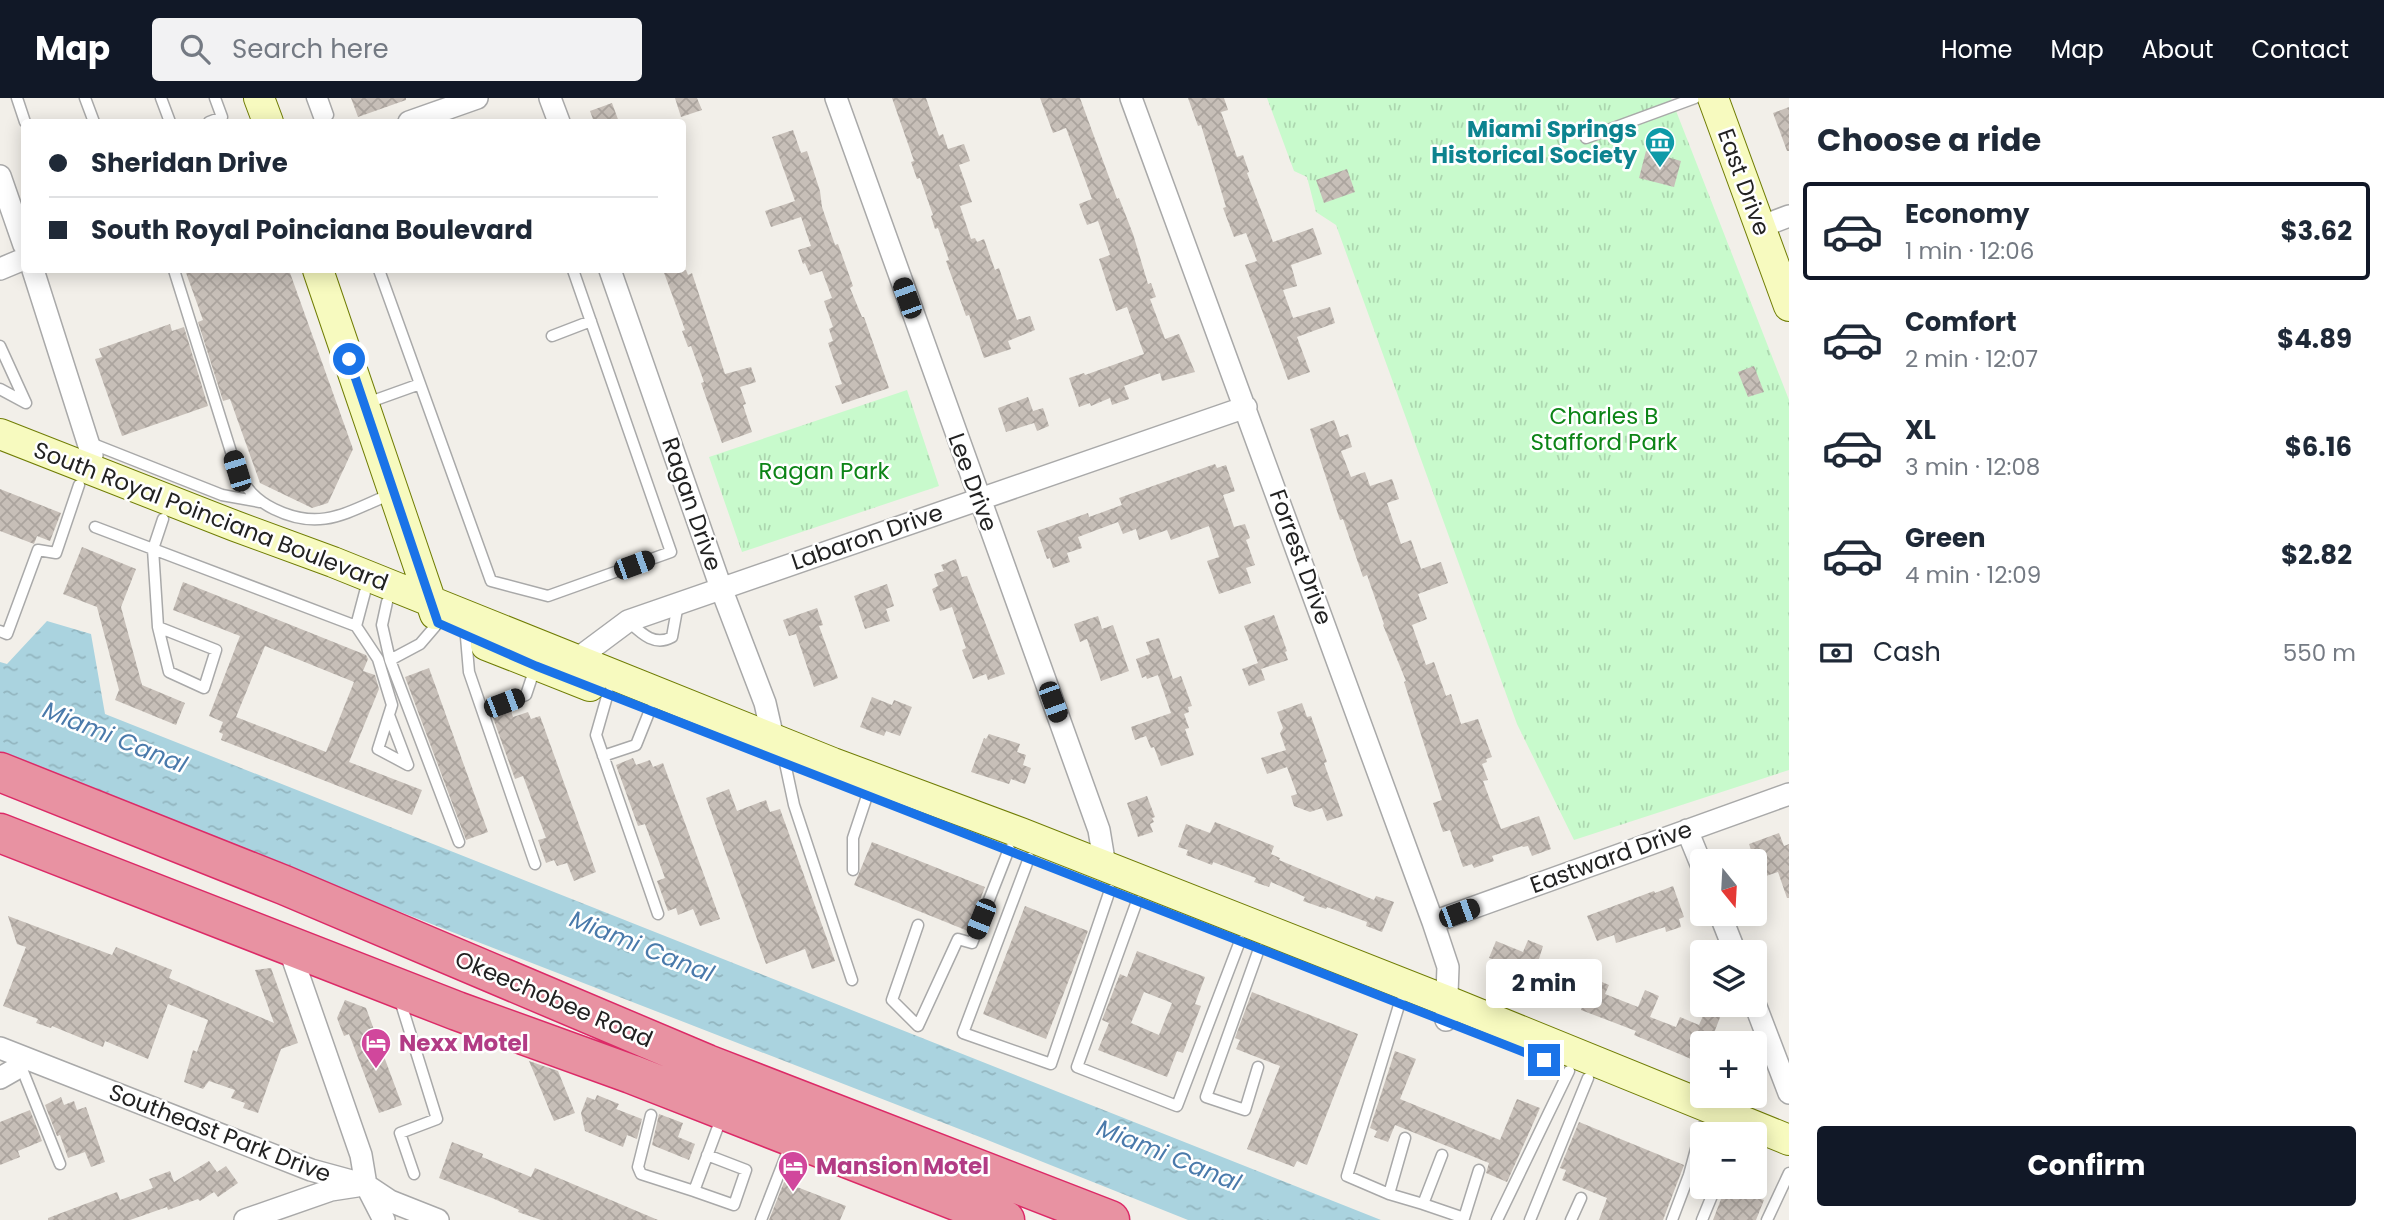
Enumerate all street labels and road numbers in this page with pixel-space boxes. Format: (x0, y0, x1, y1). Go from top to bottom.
street label: East Drive (1710, 124, 1778, 240)
street label: Lee Drive (940, 428, 1006, 536)
street label: South Royal Poinciana Boulevard (29, 433, 393, 599)
street label: Ragan Drive (654, 433, 730, 575)
street label: Forrest Drive (1262, 485, 1340, 629)
street label: Labaron Drive (787, 496, 947, 578)
street label: Eastward Drive (1526, 813, 1696, 901)
street label: Okeechobee Road (450, 943, 658, 1055)
street label: Southeast Park Drive (104, 1076, 336, 1190)

